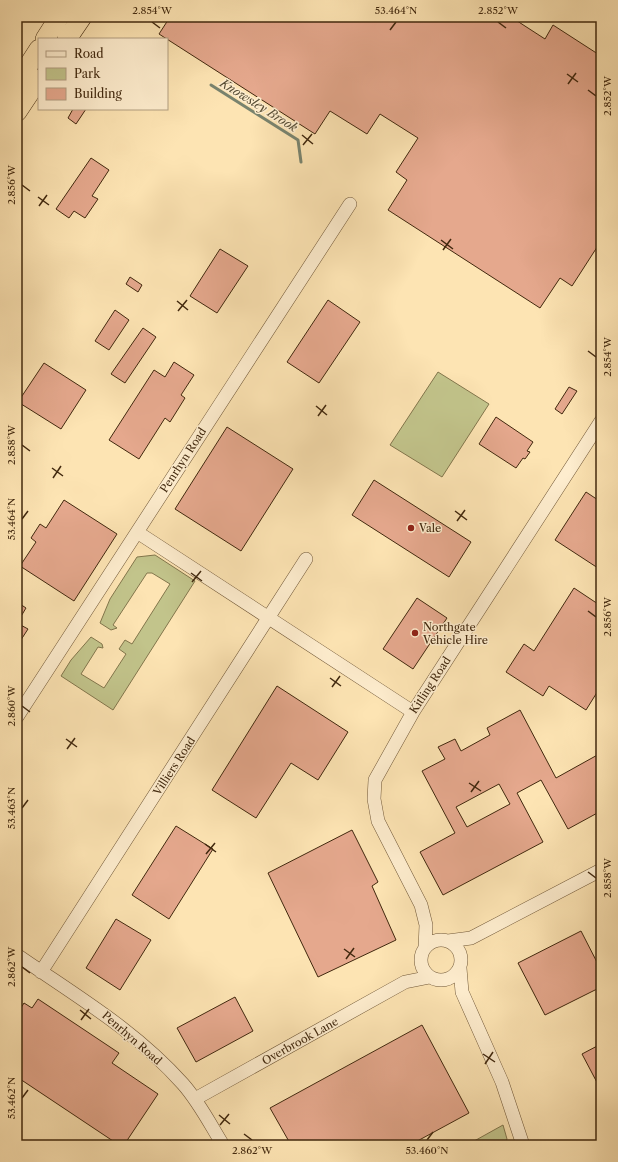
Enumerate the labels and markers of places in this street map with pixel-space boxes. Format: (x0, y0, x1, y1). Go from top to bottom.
place label: Vale (418, 521, 441, 535)
marker: Vale (406, 523, 416, 533)
place label: Northgate Vehicle Hire (422, 620, 488, 647)
marker: Northgate Vehicle Hire (410, 628, 420, 638)

